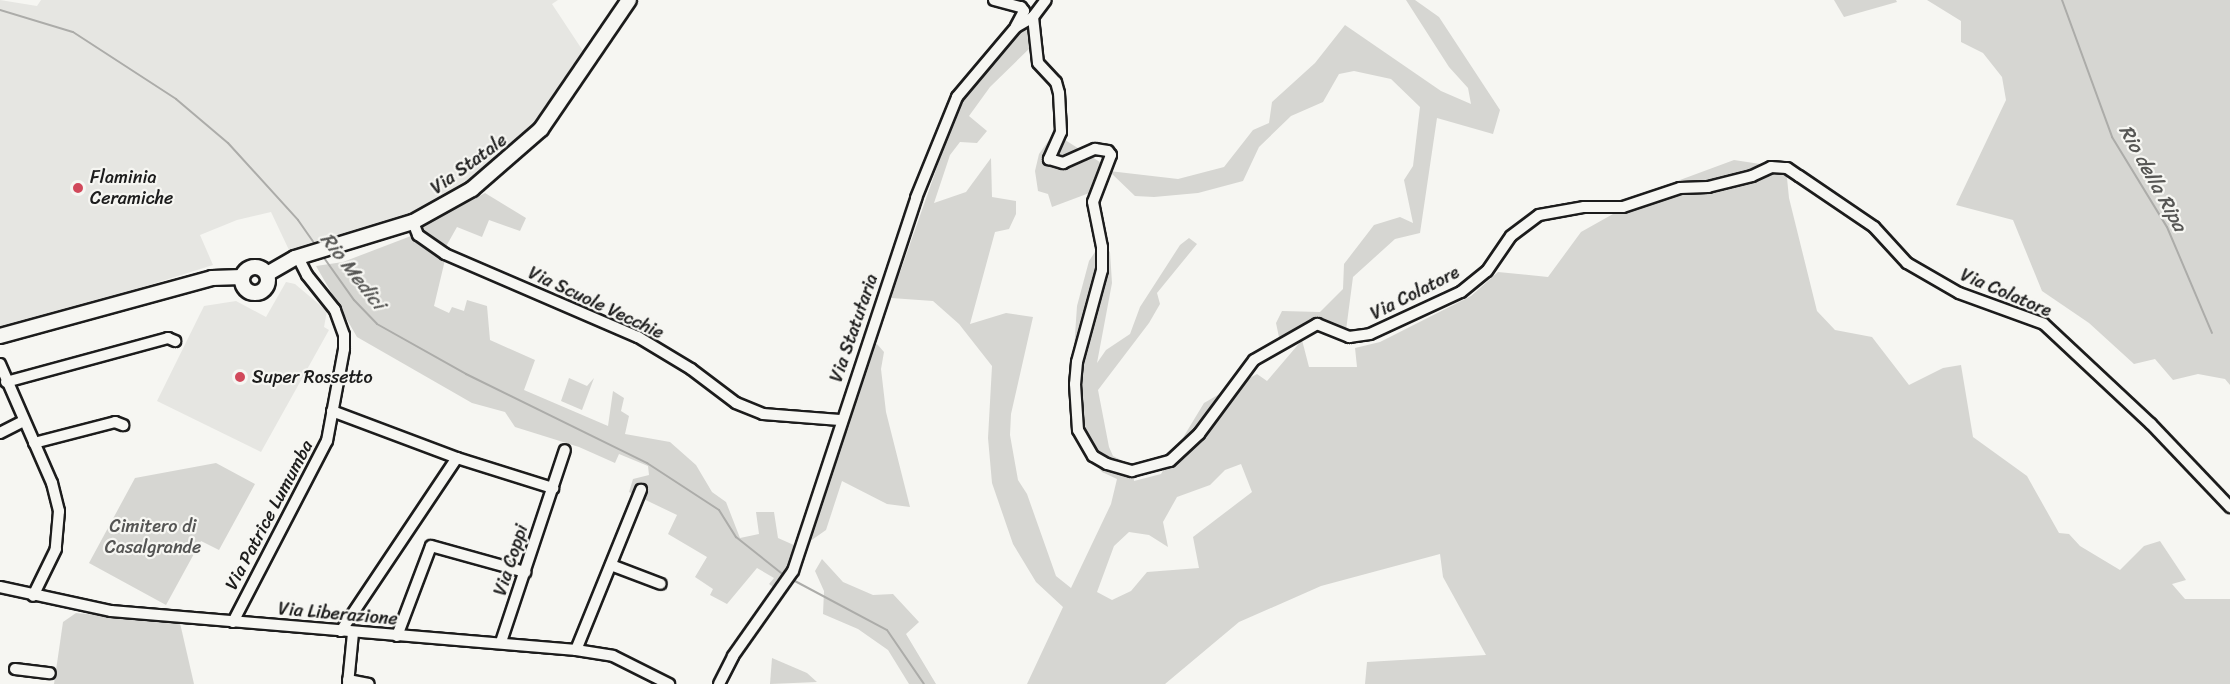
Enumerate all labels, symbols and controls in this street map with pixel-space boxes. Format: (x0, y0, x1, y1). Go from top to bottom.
water label: Rio della Ripa (2114, 120, 2192, 236)
street label: Via Statale (427, 129, 511, 199)
place label: Flaminia Ceramiche (90, 167, 173, 210)
marker: Flaminia Ceramiche (71, 181, 85, 195)
water label: Rio Medici (315, 228, 391, 314)
street label: Via Colatore (1367, 261, 1463, 325)
street label: Via Scuole Vecchie (525, 262, 667, 344)
street label: Via Colatore (1957, 264, 2055, 322)
street label: Via Statutaria (825, 271, 883, 385)
place label: Super Rossetto (252, 366, 373, 388)
marker: Super Rossetto (233, 370, 247, 384)
street label: Via Patrice Lumumba (221, 437, 317, 593)
park label: Cimitero di Casalgrande (105, 516, 201, 558)
street label: Via Coppi (489, 522, 533, 598)
street label: Via Liberazione (278, 598, 398, 630)

